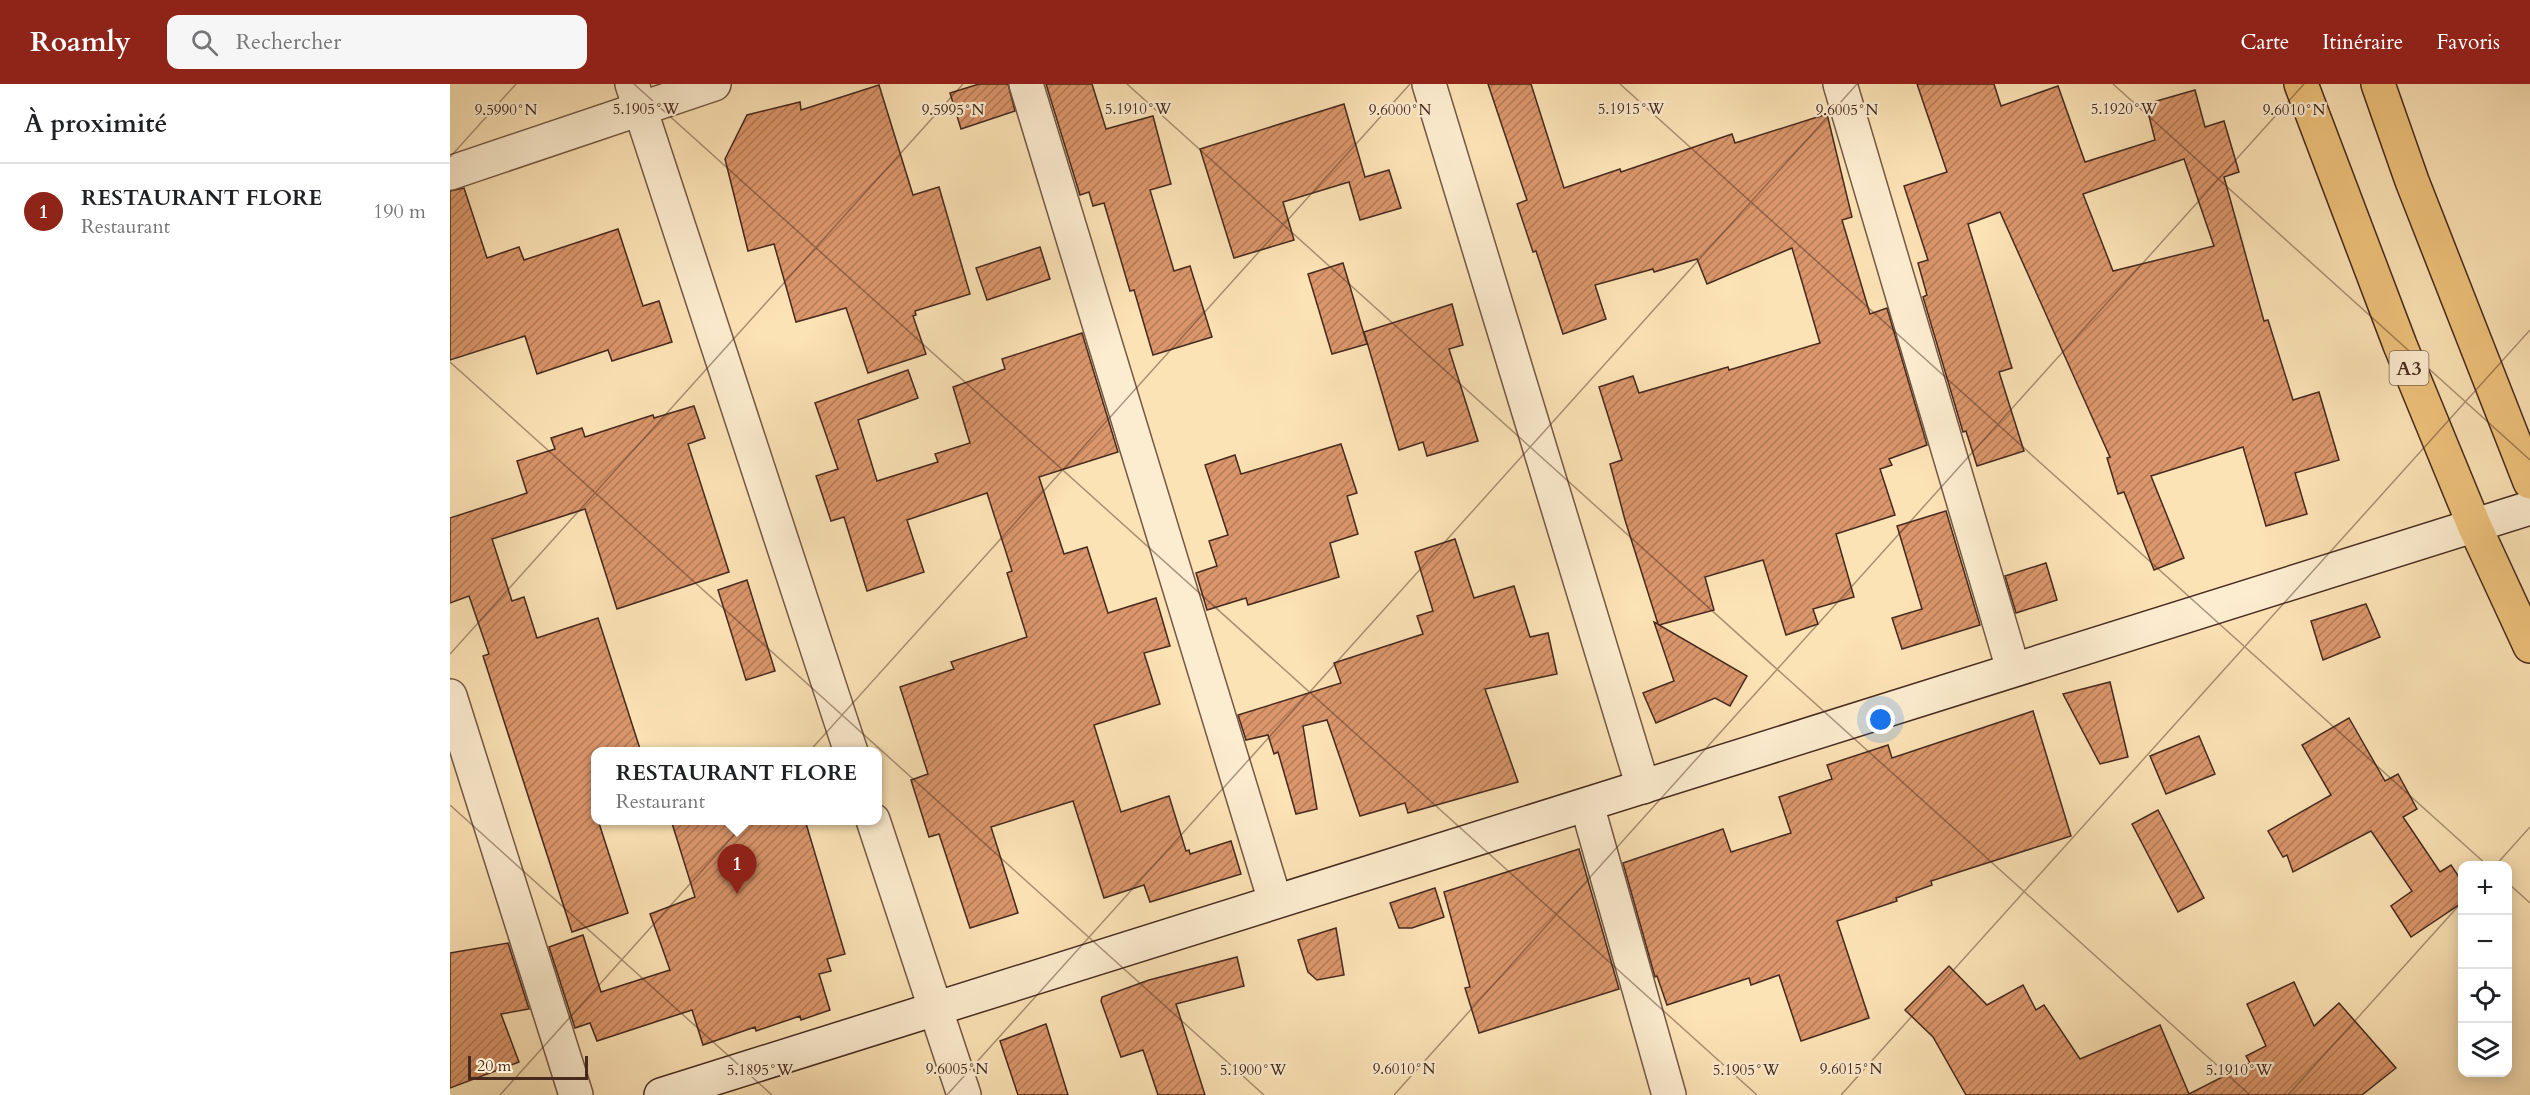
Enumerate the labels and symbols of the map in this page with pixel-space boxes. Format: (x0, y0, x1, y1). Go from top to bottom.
text: 5.1905°W (613, 99, 680, 119)
text: 5.1910°W (1105, 99, 1172, 119)
text: 5.1915°W (1598, 99, 1665, 119)
text: 5.1920°W (2091, 99, 2158, 119)
text: 9.5990°N (475, 100, 538, 120)
text: 9.5995°N (922, 100, 985, 120)
text: 9.6000°N (1369, 100, 1432, 120)
text: 9.6005°N (1816, 100, 1879, 120)
text: 9.6010°N (2263, 100, 2326, 120)
road number: A3 (2390, 351, 2428, 385)
your location (1866, 705, 1895, 734)
pin: 1 (718, 844, 756, 894)
scale bar (468, 1053, 588, 1080)
text: 9.6005°N (926, 1059, 989, 1079)
text: 9.6010°N (1373, 1059, 1436, 1079)
text: 9.6015°N (1820, 1059, 1883, 1079)
text: 5.1895°W (727, 1060, 794, 1080)
text: 5.1900°W (1220, 1060, 1287, 1080)
text: 5.1905°W (1713, 1060, 1780, 1080)
text: 5.1910°W (2206, 1060, 2273, 1080)

